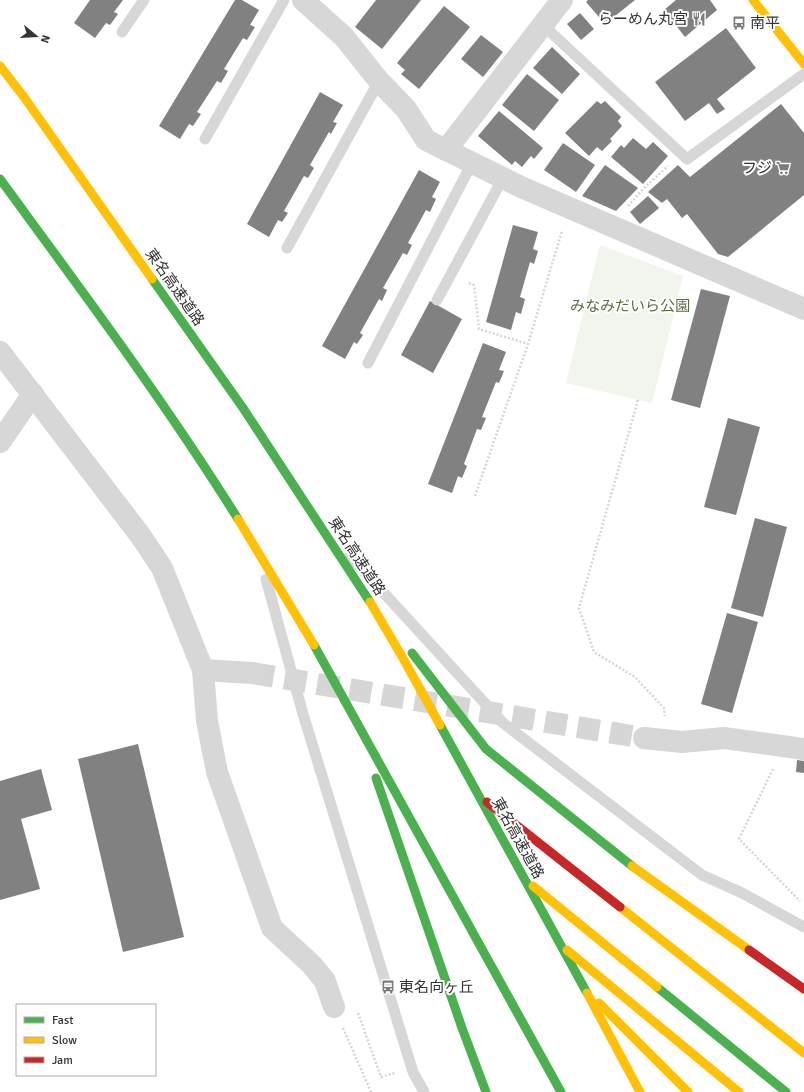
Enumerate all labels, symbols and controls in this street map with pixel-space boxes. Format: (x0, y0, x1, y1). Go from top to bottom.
place label: らーめん丸宮 (598, 10, 688, 28)
restaurant icon: らーめん丸宮 (691, 11, 707, 27)
place label: 南平 (750, 14, 780, 32)
bus stop icon: 南平 (731, 15, 747, 31)
north arrow (16, 16, 56, 56)
text: N (38, 33, 52, 45)
place label: フジ (742, 159, 772, 177)
supermarket icon: フジ (775, 160, 791, 176)
street label: 東名高速道路 (142, 245, 208, 329)
park label: みなみだいら公園 (570, 297, 690, 315)
street label: 東名高速道路 (325, 513, 389, 599)
street label: 東名高速道路 (488, 794, 548, 882)
place label: 東名向ヶ丘 (399, 978, 474, 996)
bus stop icon: 東名向ヶ丘 (380, 979, 396, 995)
legend (16, 1004, 156, 1076)
text: Fast (52, 1013, 73, 1028)
text: Slow (52, 1033, 77, 1048)
text: Jam (52, 1053, 73, 1068)

